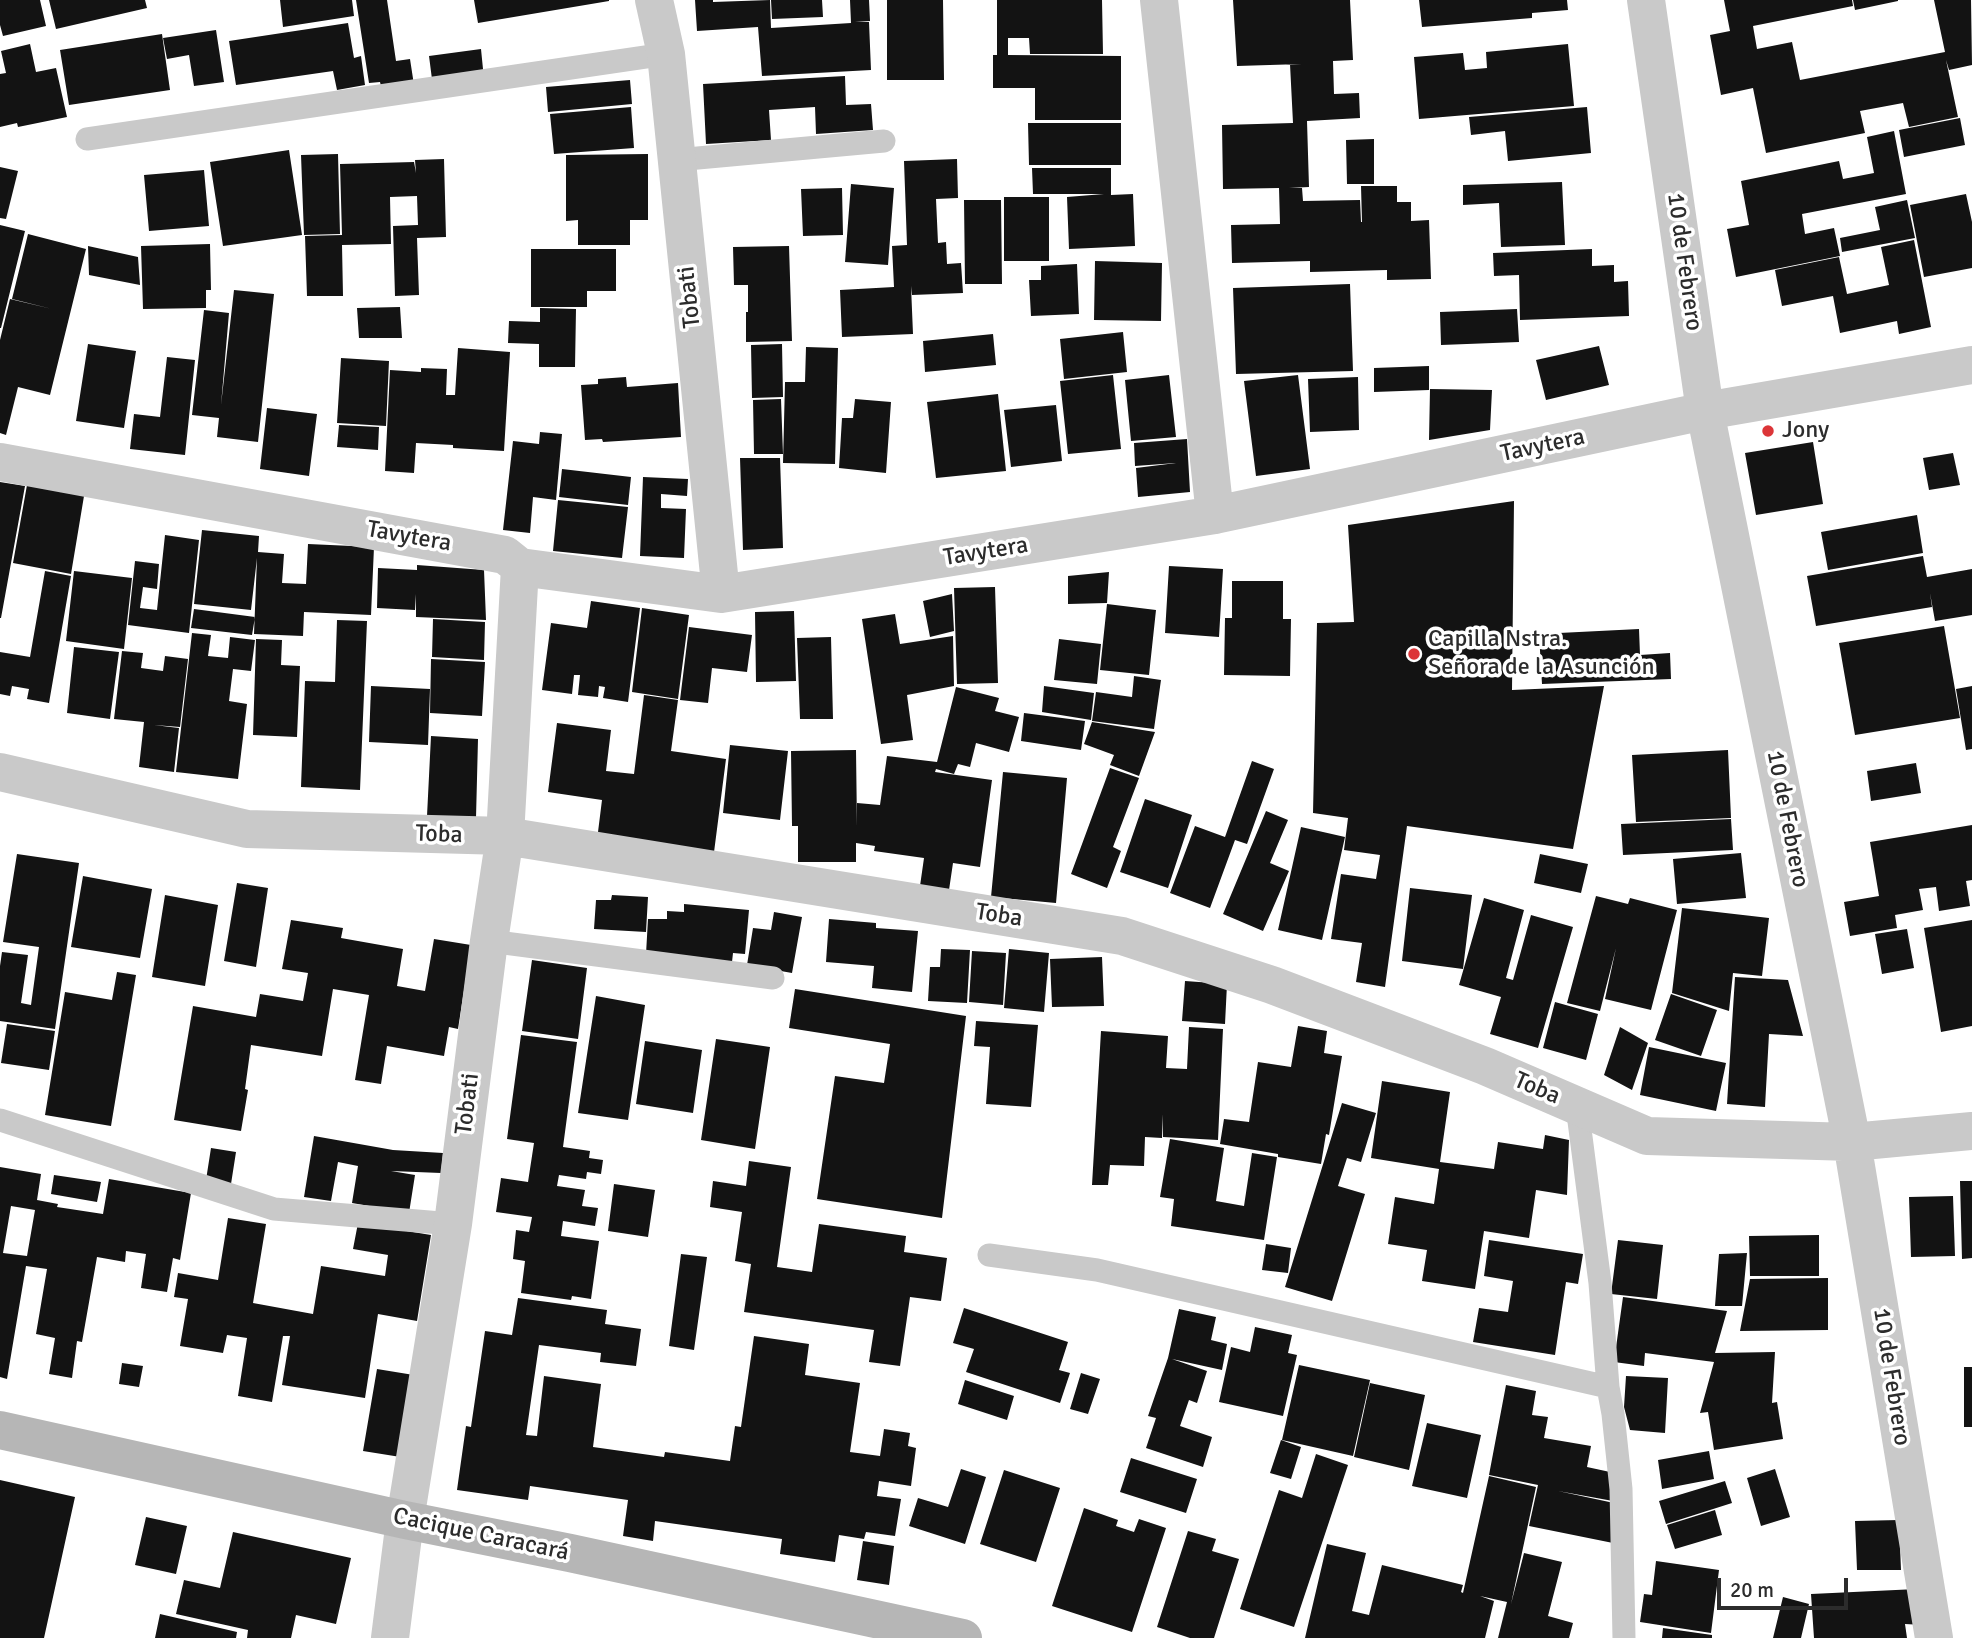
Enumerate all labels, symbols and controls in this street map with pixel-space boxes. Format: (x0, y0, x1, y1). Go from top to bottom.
street label: 10 de Febrero (1660, 191, 1708, 333)
street label: Tobati (672, 265, 708, 329)
place label: Jony (1782, 417, 1829, 445)
street label: Tavytera (1498, 423, 1588, 469)
marker: Jony (1760, 423, 1776, 439)
street label: Tavytera (365, 515, 453, 559)
street label: Tavytera (942, 531, 1030, 573)
place label: Capilla Nstra. Señora de la Asunción (1428, 626, 1655, 682)
marker: Capilla Nstra. Señora de la Asunción (1406, 646, 1422, 662)
street label: 10 de Febrero (1760, 748, 1814, 890)
street label: Toba (415, 820, 463, 850)
street label: Toba (973, 898, 1025, 934)
street label: Toba (1510, 1067, 1564, 1111)
street label: Tobati (450, 1072, 486, 1136)
street label: 10 de Febrero (1866, 1306, 1916, 1448)
street label: Cacique Caracará (390, 1502, 572, 1568)
scale bar (1720, 1564, 1851, 1608)
text: 20 m (1730, 1577, 1774, 1603)

